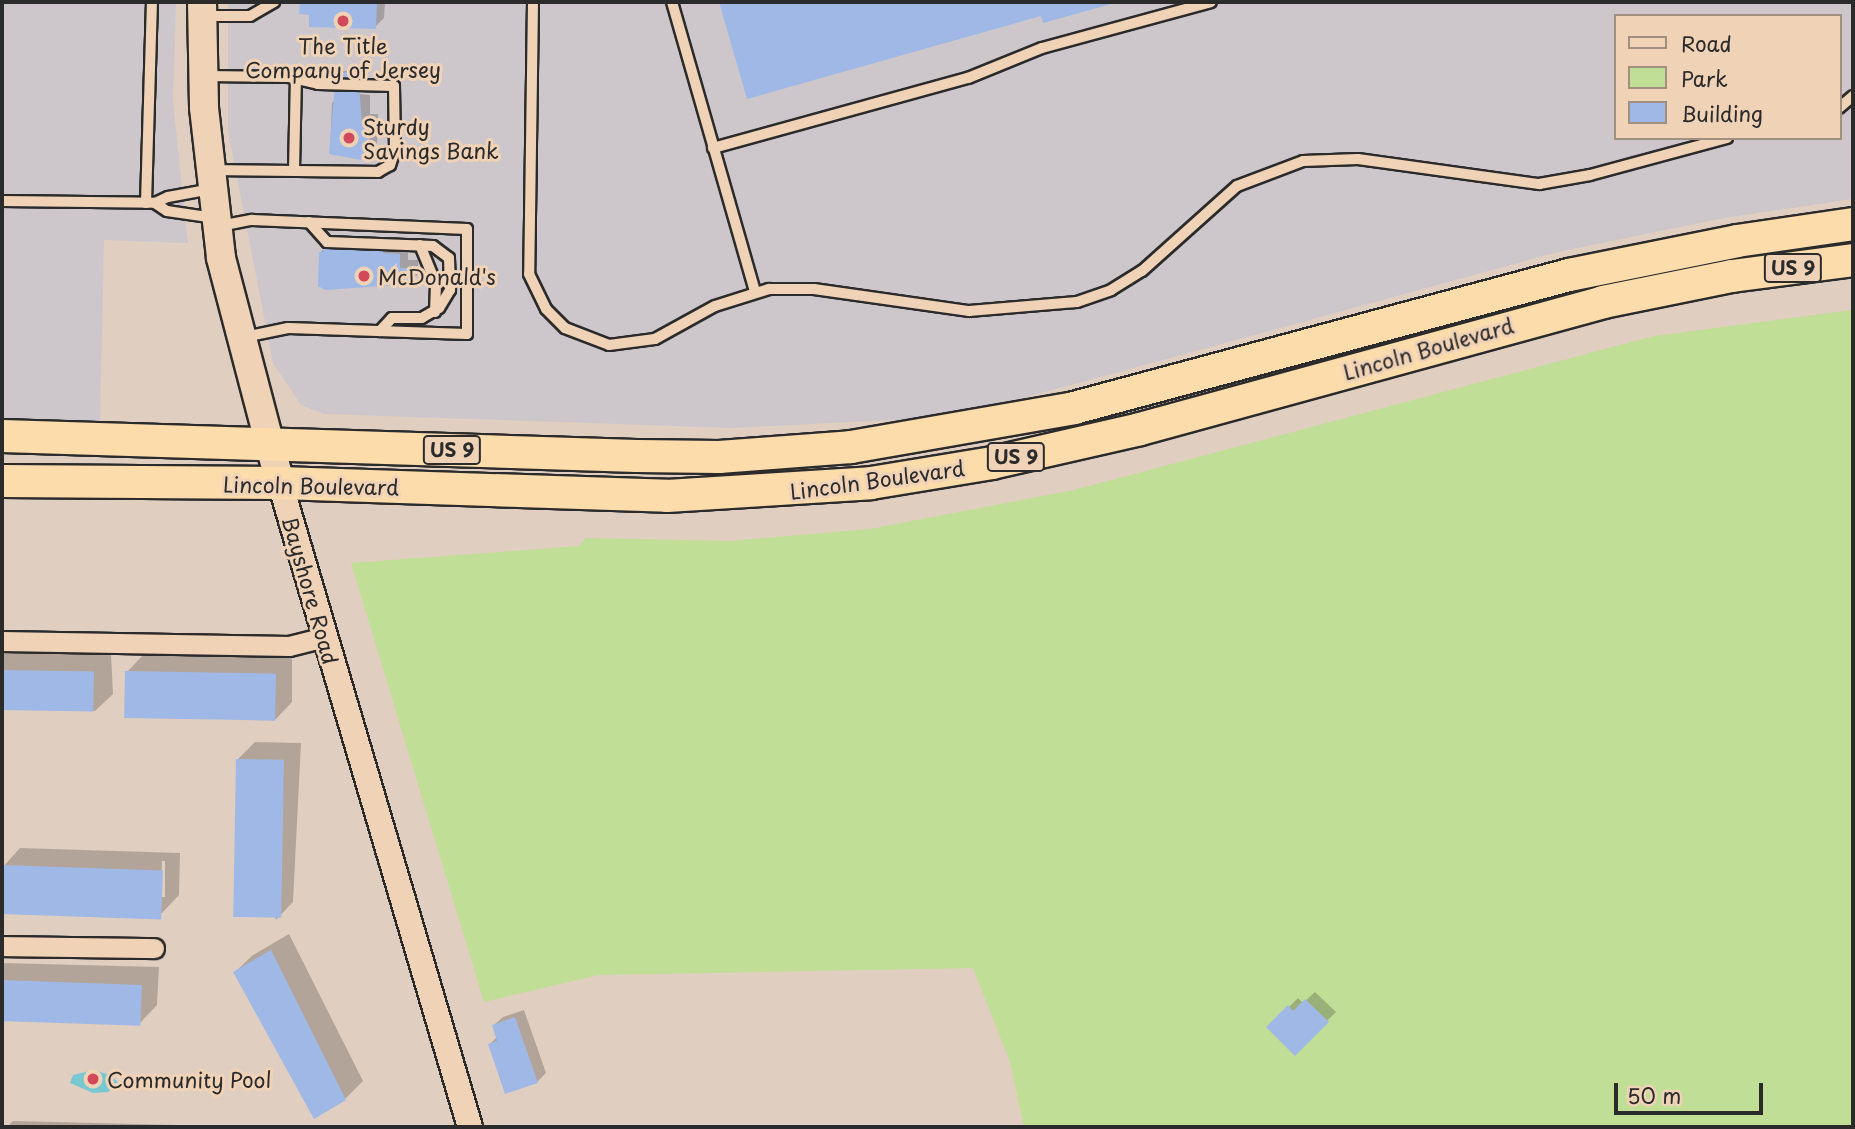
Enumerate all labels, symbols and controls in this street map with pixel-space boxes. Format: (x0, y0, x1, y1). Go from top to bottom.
marker: The Title Company of Jersey (335, 13, 351, 29)
legend (1614, 14, 1841, 140)
text: Road (1681, 27, 1732, 59)
place label: The Title Company of Jersey (245, 32, 441, 82)
text: Park (1681, 62, 1728, 94)
text: Building (1681, 97, 1763, 129)
place label: Sturdy Savings Bank (363, 113, 499, 163)
marker: Sturdy Savings Bank (341, 130, 357, 146)
road number: US 9 (1763, 252, 1823, 284)
place label: McDonald's (378, 263, 496, 289)
marker: McDonald's (356, 268, 372, 284)
street label: Lincoln Boulevard (1339, 311, 1517, 385)
road number: US 9 (422, 435, 482, 466)
road number: US 9 (986, 442, 1046, 472)
street label: Lincoln Boulevard (788, 454, 966, 504)
street label: Lincoln Boulevard (222, 471, 400, 499)
street label: Bayshore Road (278, 513, 344, 667)
place label: Community Pool (107, 1066, 272, 1092)
scale bar (1617, 1070, 1766, 1114)
marker: Community Pool (85, 1071, 101, 1087)
text: 50 m (1627, 1079, 1681, 1111)

